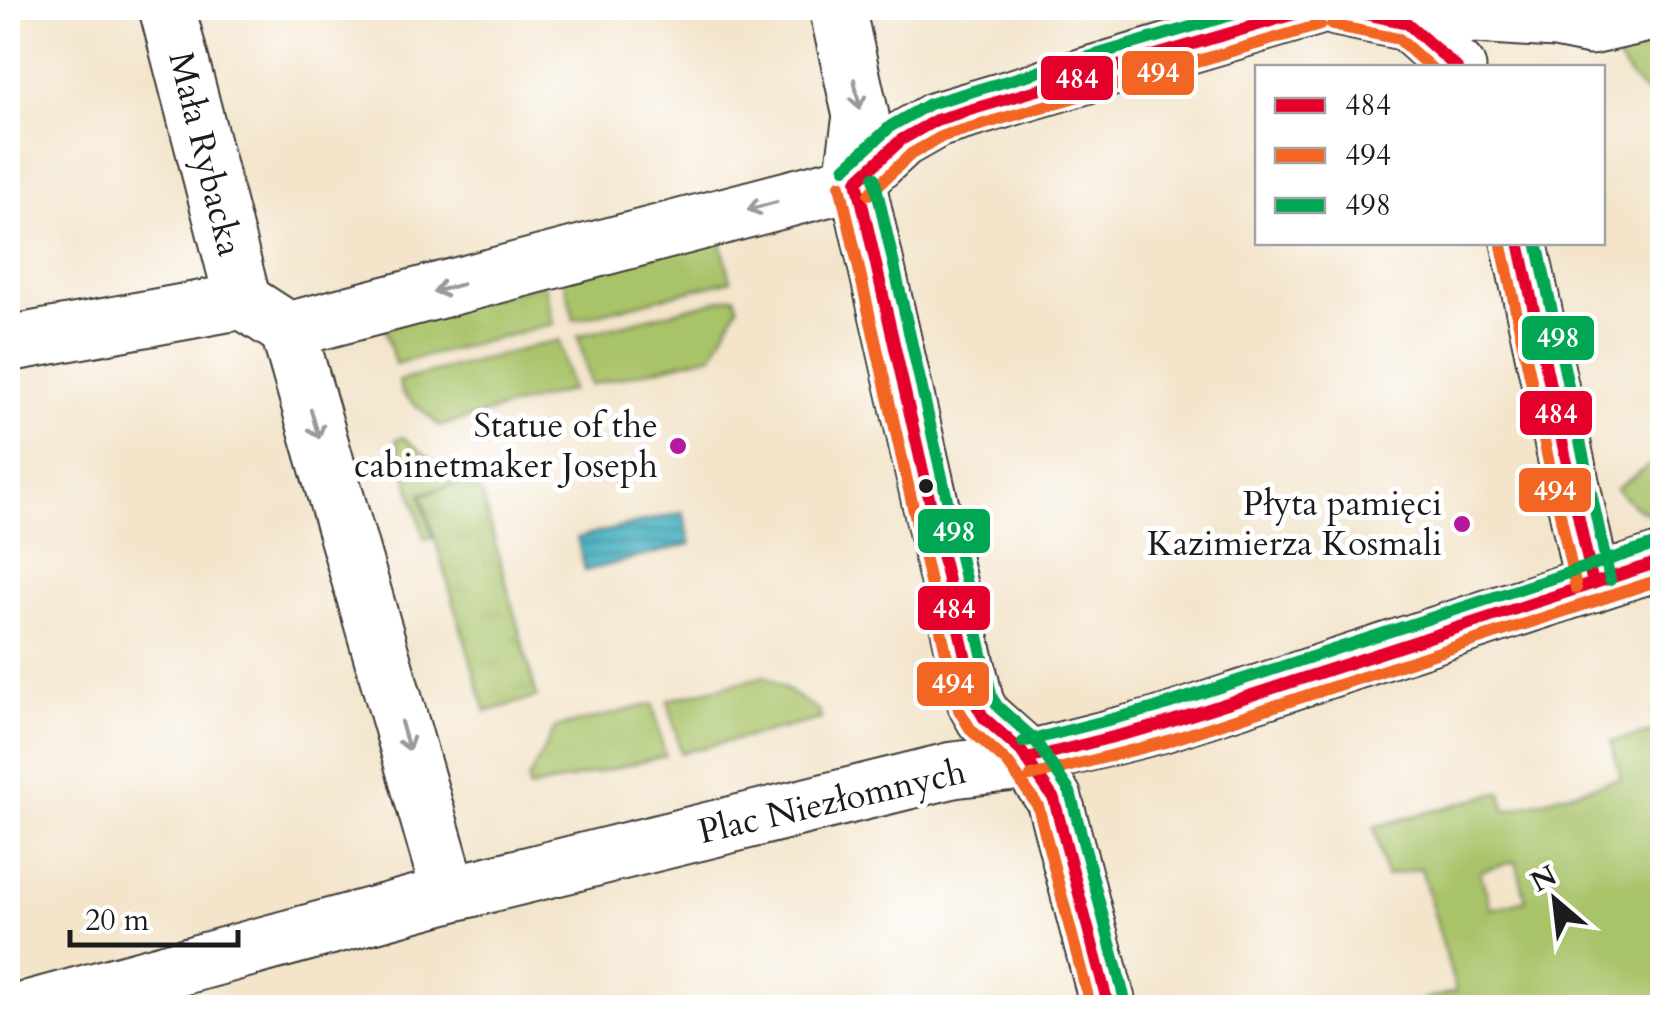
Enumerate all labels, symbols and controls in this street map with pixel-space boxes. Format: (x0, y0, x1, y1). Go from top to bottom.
street label: Mała Rybacka (156, 47, 254, 261)
line badge: 494 (1120, 49, 1196, 97)
line badge: 484 (1039, 54, 1115, 102)
text: 494 (1136, 54, 1180, 92)
text: 484 (1055, 60, 1099, 98)
legend (1255, 65, 1605, 245)
one-way arrow (848, 77, 867, 109)
text: 484 (1345, 85, 1391, 126)
text: 494 (1345, 135, 1391, 176)
text: 498 (1345, 185, 1391, 226)
one-way arrow (747, 197, 778, 216)
one-way arrow (433, 280, 464, 299)
line badge: 498 (1520, 314, 1596, 362)
text: 498 (1536, 319, 1580, 357)
line badge: 484 (1518, 389, 1594, 437)
text: 484 (1534, 395, 1578, 433)
place label: Statue of the cabinetmaker Joseph (354, 402, 658, 490)
one-way arrow (307, 408, 325, 439)
marker: Statue of the cabinetmaker Joseph (667, 435, 689, 457)
line badge: 494 (1517, 466, 1593, 514)
text: 494 (1533, 472, 1577, 510)
unlabelled marker (916, 476, 936, 496)
place label: Płyta pamięci Kazimierza Kosmali (1147, 480, 1442, 568)
line badge: 498 (916, 507, 992, 555)
text: 498 (932, 513, 976, 551)
marker: Płyta pamięci Kazimierza Kosmali (1451, 513, 1473, 535)
line badge: 484 (916, 584, 992, 632)
text: 484 (932, 590, 976, 628)
line badge: 494 (915, 660, 991, 708)
text: 494 (931, 665, 975, 703)
one-way arrow (397, 720, 415, 751)
street label: Plac Niezłomnych (694, 748, 970, 856)
north arrow (1505, 850, 1605, 950)
text: N (1524, 856, 1563, 901)
scale bar (70, 885, 238, 947)
text: 20 m (85, 900, 150, 941)

